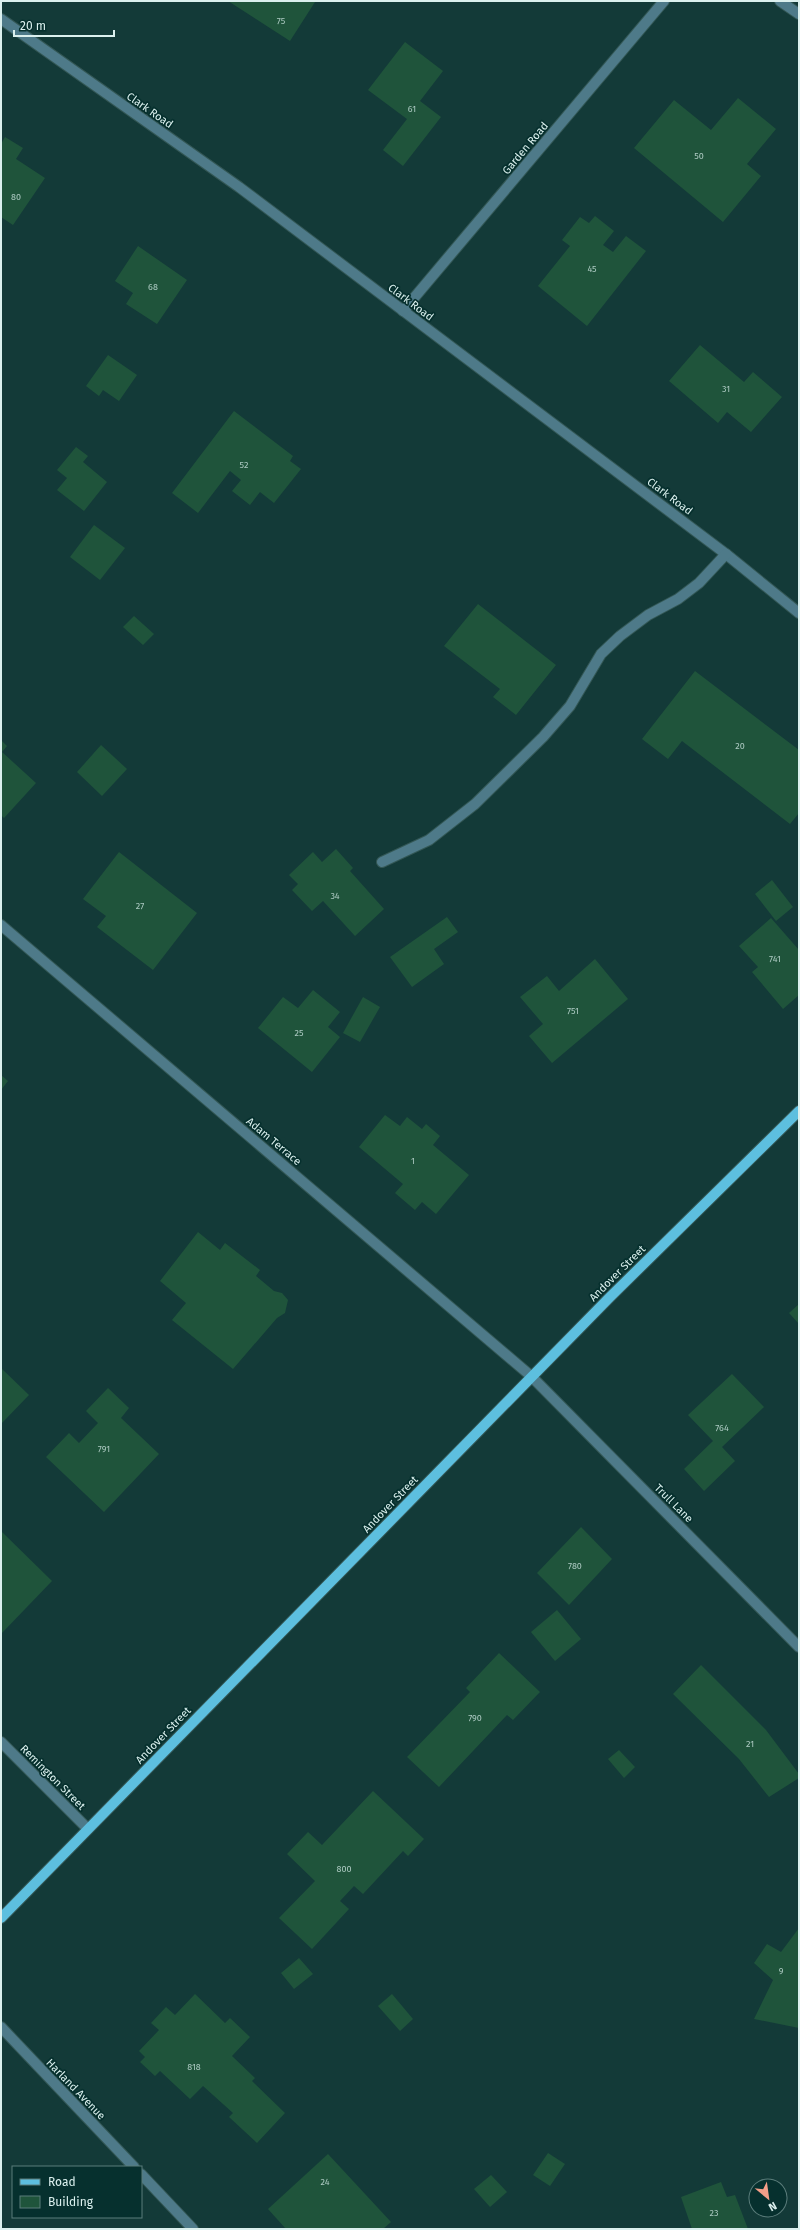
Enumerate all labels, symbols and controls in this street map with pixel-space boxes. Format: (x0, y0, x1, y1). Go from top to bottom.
scale bar (14, 12, 114, 38)
house number: 75 (277, 16, 286, 26)
text: 20 m (20, 19, 46, 33)
street label: Clark Road (124, 90, 175, 131)
house number: 61 (408, 104, 416, 114)
street label: Garden Road (500, 120, 551, 177)
house number: 50 (694, 151, 704, 161)
house number: 80 (11, 192, 21, 202)
house number: 45 (587, 264, 597, 274)
street label: Clark Road (385, 281, 436, 324)
house number: 68 (148, 282, 158, 292)
house number: 31 (722, 384, 730, 394)
house number: 52 (240, 460, 248, 470)
street label: Clark Road (644, 475, 695, 518)
house number: 20 (735, 741, 745, 751)
house number: 34 (330, 891, 340, 901)
house number: 27 (136, 901, 144, 911)
house number: 741 (769, 954, 781, 964)
house number: 751 (567, 1006, 579, 1016)
house number: 25 (295, 1028, 304, 1038)
street label: Adam Terrace (244, 1115, 304, 1168)
house number: 1 (411, 1156, 415, 1166)
street label: Andover Street (587, 1243, 648, 1304)
house number: 764 (715, 1423, 729, 1433)
house number: 791 (98, 1444, 110, 1454)
street label: Andover Street (360, 1473, 421, 1536)
street label: Trull Lane (652, 1481, 696, 1525)
house number: 780 (568, 1561, 582, 1571)
street label: Andover Street (133, 1704, 194, 1767)
house number: 790 (468, 1713, 482, 1723)
house number: 21 (746, 1739, 754, 1749)
street label: Remington Street (17, 1742, 88, 1813)
house number: 800 (336, 1864, 352, 1874)
house number: 9 (779, 1966, 784, 1976)
street label: Harland Avenue (43, 2056, 108, 2122)
house number: 818 (187, 2062, 201, 2072)
legend (12, 2166, 142, 2218)
text: Road (48, 2175, 76, 2189)
house number: 24 (320, 2177, 330, 2187)
north arrow (748, 2178, 788, 2218)
text: Building (48, 2195, 94, 2209)
text: N (766, 2199, 779, 2214)
house number: 23 (710, 2208, 718, 2218)

